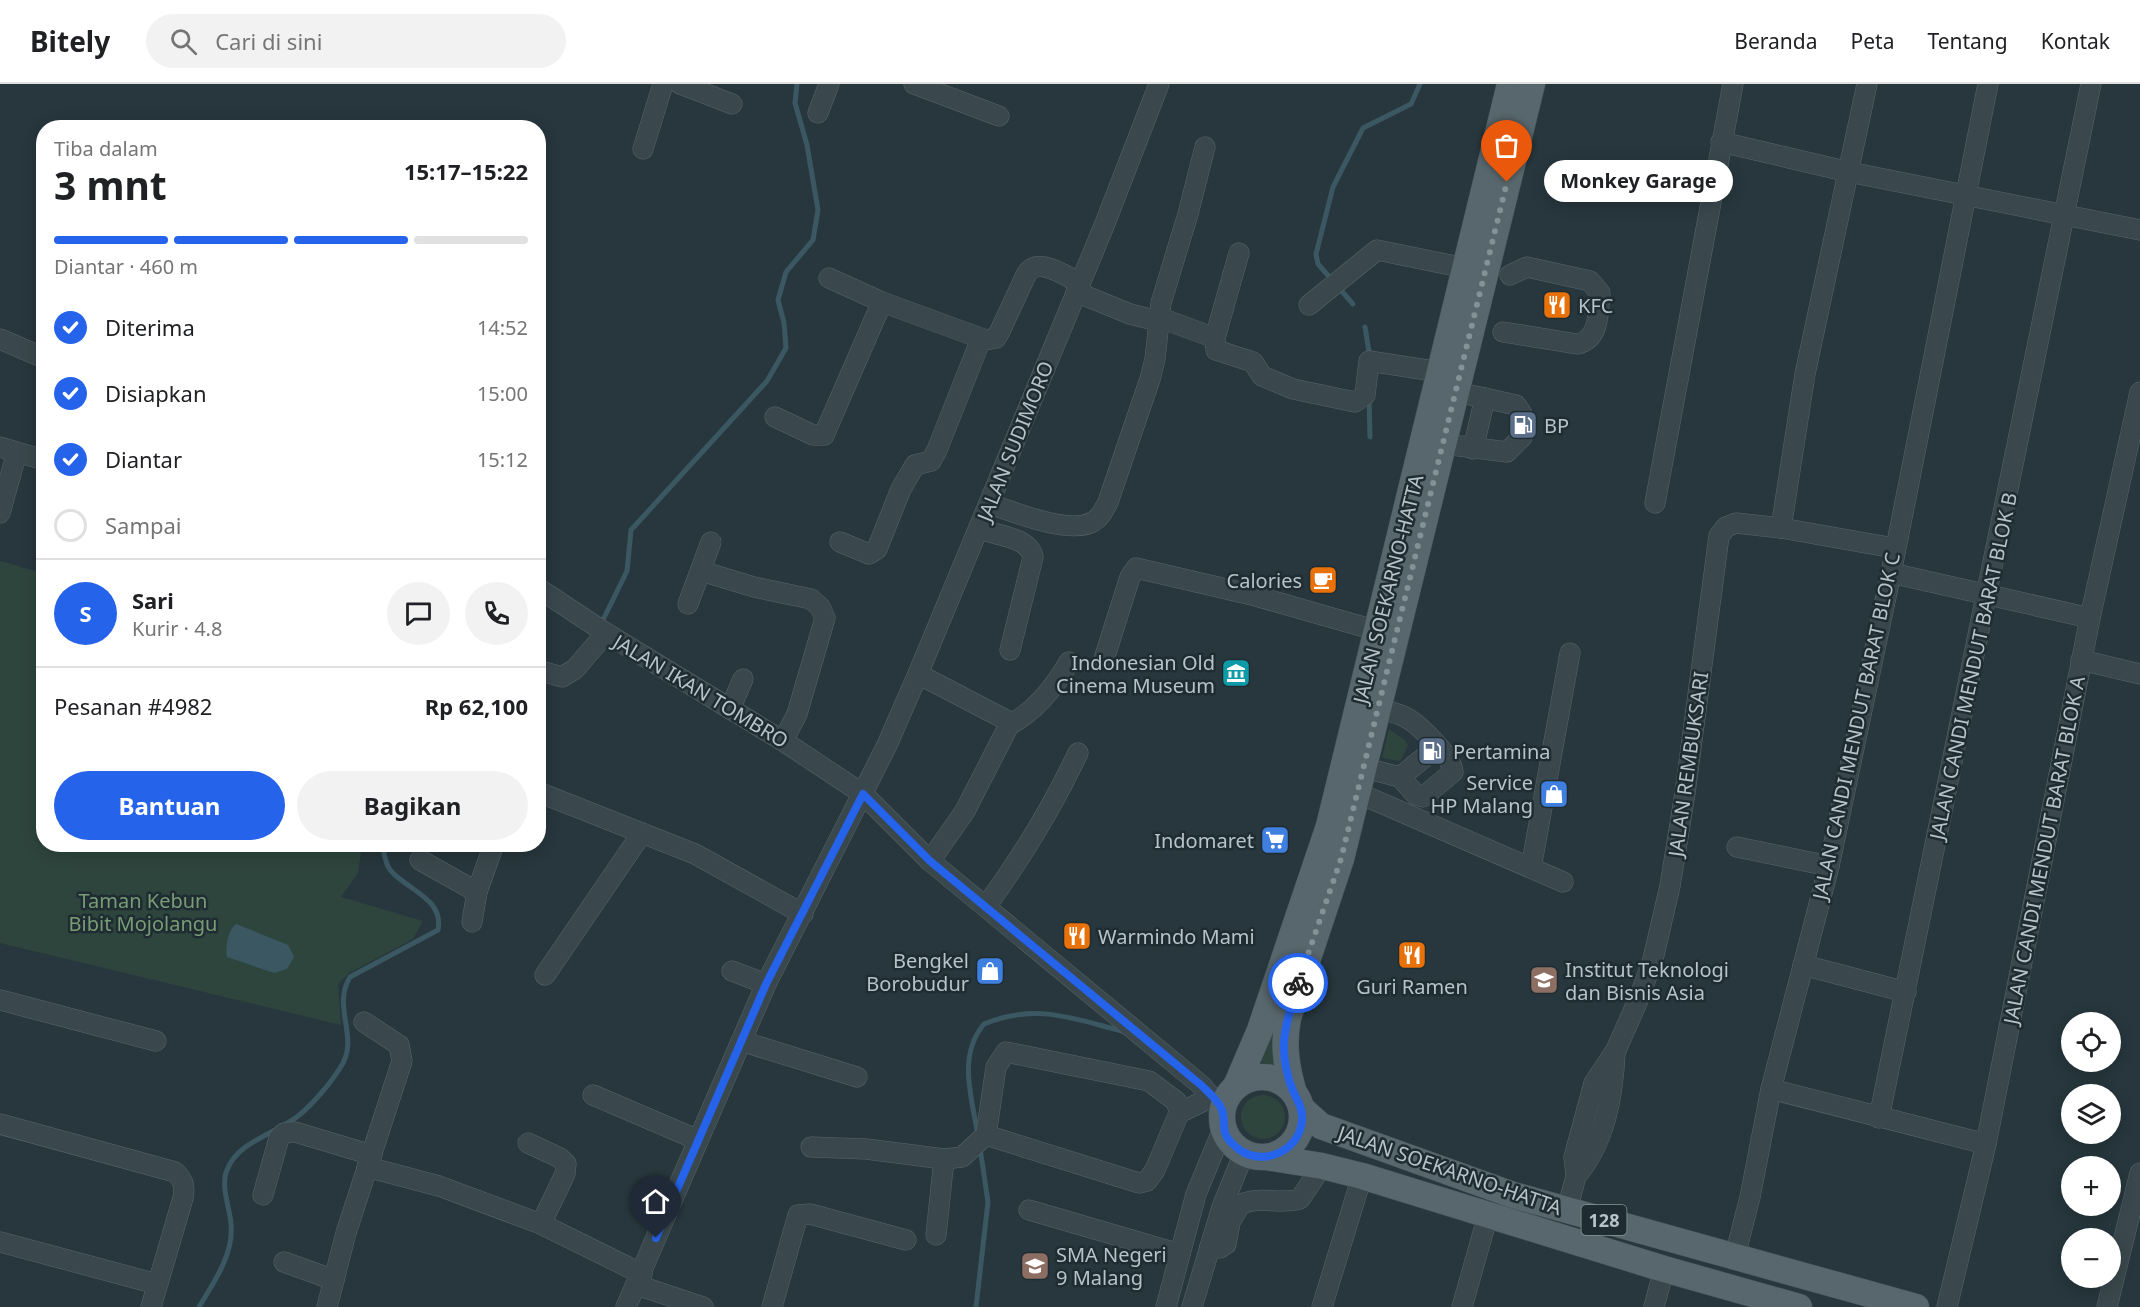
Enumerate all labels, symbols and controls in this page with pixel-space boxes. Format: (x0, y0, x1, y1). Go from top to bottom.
search box (146, 14, 566, 68)
text: Bitely (30, 22, 110, 60)
icon: search (167, 25, 200, 58)
text: Cari di sini (215, 26, 322, 56)
text: Beranda (1734, 27, 1818, 55)
text: Peta (1851, 27, 1894, 55)
text: Tentang (1927, 27, 2008, 55)
text: Kontak (2041, 27, 2110, 55)
pin (1481, 120, 1532, 182)
icon: bag (1490, 129, 1523, 162)
text: Tiba dalam (54, 135, 158, 162)
text: 15:17–15:22 (404, 156, 528, 186)
text: 3 mnt (54, 158, 167, 211)
callout: Monkey Garage (1543, 161, 1732, 203)
text: Monkey Garage (1560, 167, 1717, 194)
text: Diantar · 460 m (54, 253, 198, 280)
restaurant icon: KFC (1541, 289, 1573, 321)
place label: KFC (1578, 292, 1614, 319)
icon: check (54, 311, 87, 344)
text: Diterima (105, 312, 195, 342)
text: 14:52 (477, 314, 528, 341)
street label: JALAN SUDIMORO (970, 357, 1059, 527)
icon: check (54, 377, 87, 410)
text: Disiapkan (105, 378, 207, 408)
text: 15:00 (477, 380, 528, 407)
fuel station icon: BP (1507, 409, 1539, 441)
place label: BP (1544, 412, 1569, 439)
icon: check (54, 443, 87, 476)
text: Diantar (105, 444, 182, 474)
text: 15:12 (477, 446, 528, 473)
street label: JALAN SOEKARNO-HATTA (1346, 472, 1430, 708)
street label: JALAN CANDI MENDUT BARAT BLOK B (1923, 490, 2023, 844)
text: Sampai (105, 510, 182, 540)
street label: JALAN CANDI MENDUT BARAT BLOK C (1806, 550, 1906, 904)
cafe icon: Calories (1307, 564, 1339, 596)
place label: Calories (1227, 567, 1302, 594)
button: chat (387, 582, 450, 645)
button: phone (465, 582, 528, 645)
text: Sari (132, 585, 174, 615)
text: S (79, 598, 92, 628)
text: Kurir · 4.8 (132, 615, 222, 642)
street label: JALAN IKAN TOMBRO (607, 627, 794, 754)
place label: Indonesian Old Cinema Museum (1056, 649, 1215, 699)
museum icon: Indonesian Old Cinema Museum (1220, 657, 1252, 689)
street label: JALAN REMBUKSARI (1661, 670, 1714, 860)
street label: JALAN CANDI MENDUT BARAT BLOK A (1997, 673, 2091, 1028)
text: Pesanan #4982 (54, 691, 212, 721)
text: Rp 62,100 (425, 691, 528, 721)
fuel station icon: Pertamina (1416, 735, 1448, 767)
place label: Pertamina (1453, 738, 1551, 765)
place label: Service HP Malang (1430, 769, 1533, 819)
button: Bantuan (54, 771, 285, 840)
button: Bagikan (297, 771, 528, 840)
shop icon: Service HP Malang (1538, 778, 1570, 810)
supermarket icon: Indomaret (1259, 824, 1291, 856)
place label: Indomaret (1154, 827, 1254, 854)
park label: Taman Kebun Bibit Mojolangu (69, 887, 217, 937)
restaurant icon: Warmindo Mami (1061, 920, 1093, 952)
place label: Warmindo Mami (1098, 923, 1255, 950)
restaurant icon: Guri Ramen (1396, 939, 1428, 971)
place label: Bengkel Borobudur (866, 947, 969, 997)
courier (1268, 953, 1328, 1013)
shop icon: Bengkel Borobudur (974, 955, 1006, 987)
place label: Institut Teknologi dan Bisnis Asia (1565, 956, 1729, 1006)
school or university icon: Institut Teknologi dan Bisnis Asia (1528, 964, 1560, 996)
icon: bike (1282, 967, 1315, 1000)
place label: Guri Ramen (1356, 973, 1468, 1000)
map controls (2061, 1012, 2121, 1288)
button: locate (2061, 1012, 2121, 1072)
button: layers (2061, 1084, 2121, 1144)
street label: JALAN SOEKARNO-HATTA (1333, 1118, 1566, 1221)
button: + (2061, 1156, 2121, 1216)
pin (630, 1176, 681, 1238)
icon: home (639, 1185, 672, 1218)
road number: 128 (1582, 1205, 1626, 1235)
button: − (2061, 1228, 2121, 1288)
place label: SMA Negeri 9 Malang (1056, 1241, 1167, 1291)
school or university icon: SMA Negeri 9 Malang (1019, 1250, 1051, 1282)

